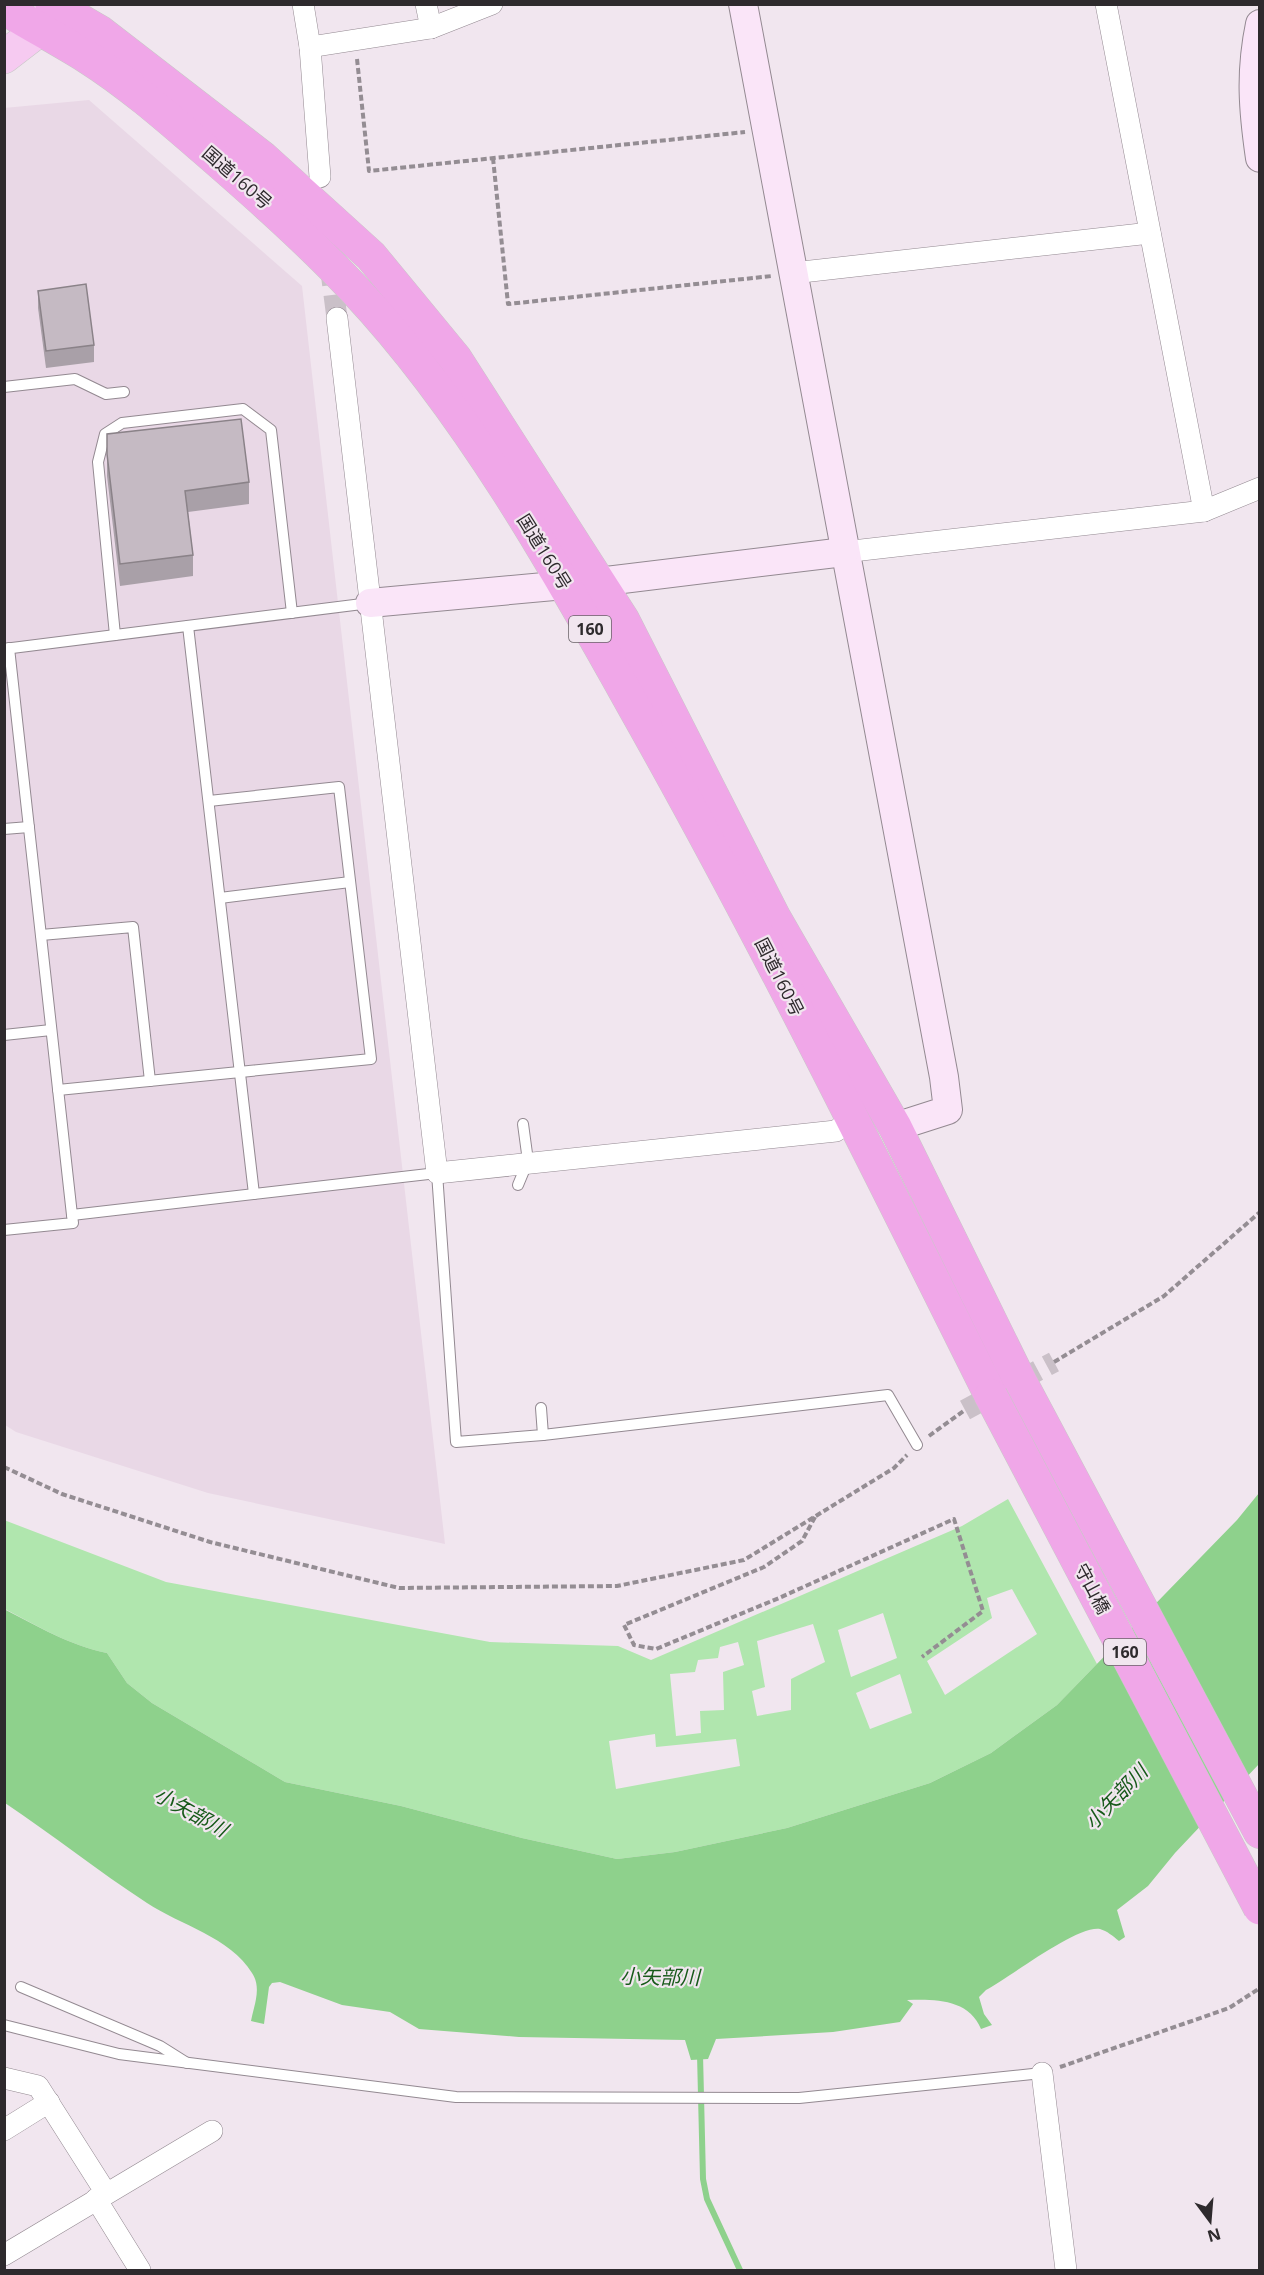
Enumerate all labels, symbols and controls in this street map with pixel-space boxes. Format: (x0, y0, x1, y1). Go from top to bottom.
street label: 国道160号 (198, 140, 278, 214)
street label: 国道160号 (512, 509, 578, 594)
road number: 160 (569, 616, 611, 642)
street label: 国道160号 (750, 933, 810, 1020)
street label: 守山橋 (1070, 1559, 1116, 1618)
road number: 160 (1104, 1639, 1146, 1665)
water label: 小矢部川 (1078, 1757, 1155, 1835)
water label: 小矢部川 (150, 1780, 235, 1844)
water label: 小矢部川 (620, 1962, 702, 1991)
north arrow (1180, 2191, 1240, 2251)
text: N (1205, 2223, 1223, 2248)

